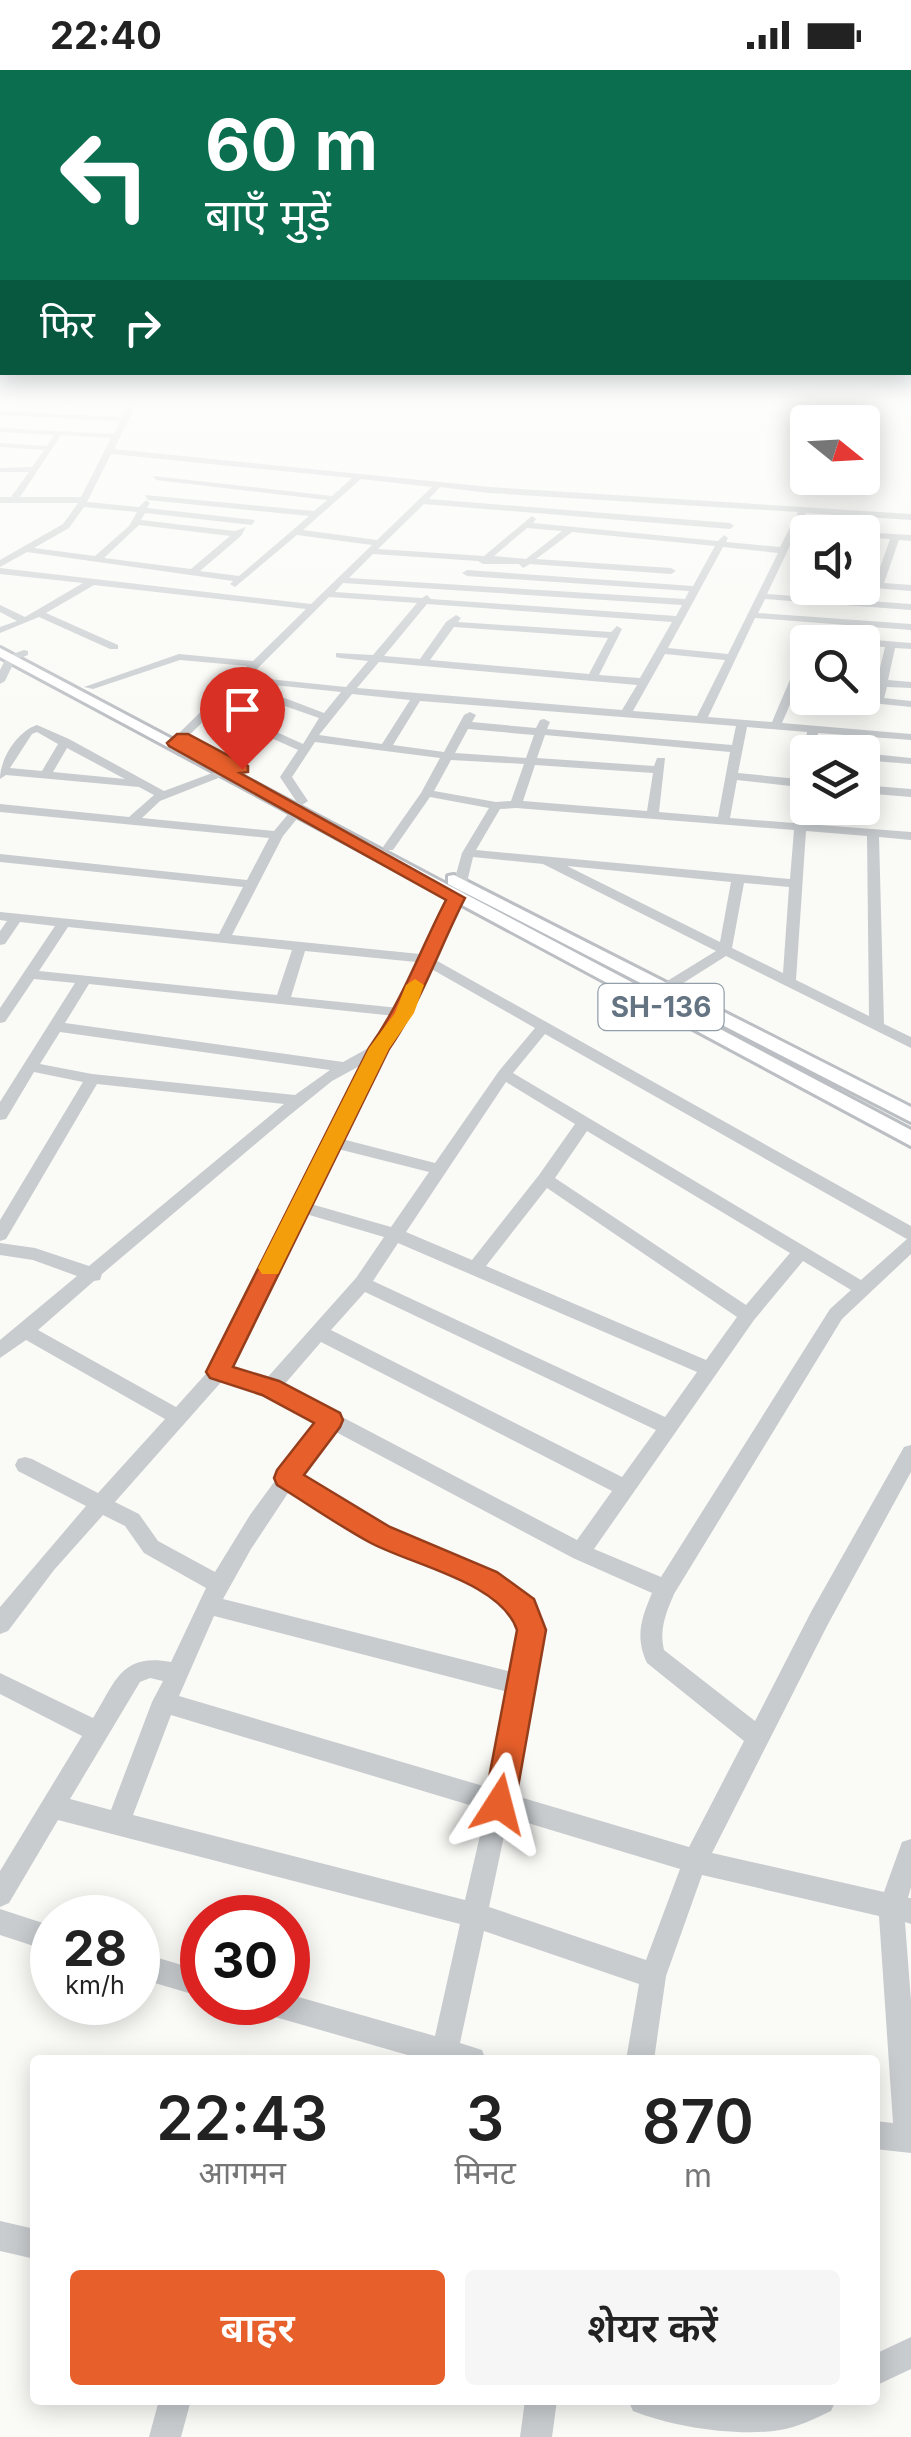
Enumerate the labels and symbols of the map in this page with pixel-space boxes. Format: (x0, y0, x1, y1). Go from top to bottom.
north arrow (790, 405, 880, 495)
pin (200, 667, 285, 770)
road number: SH-136 (598, 984, 724, 1030)
position arrow (447, 1752, 551, 1856)
speed limit sign: 30 (180, 1895, 310, 2025)

